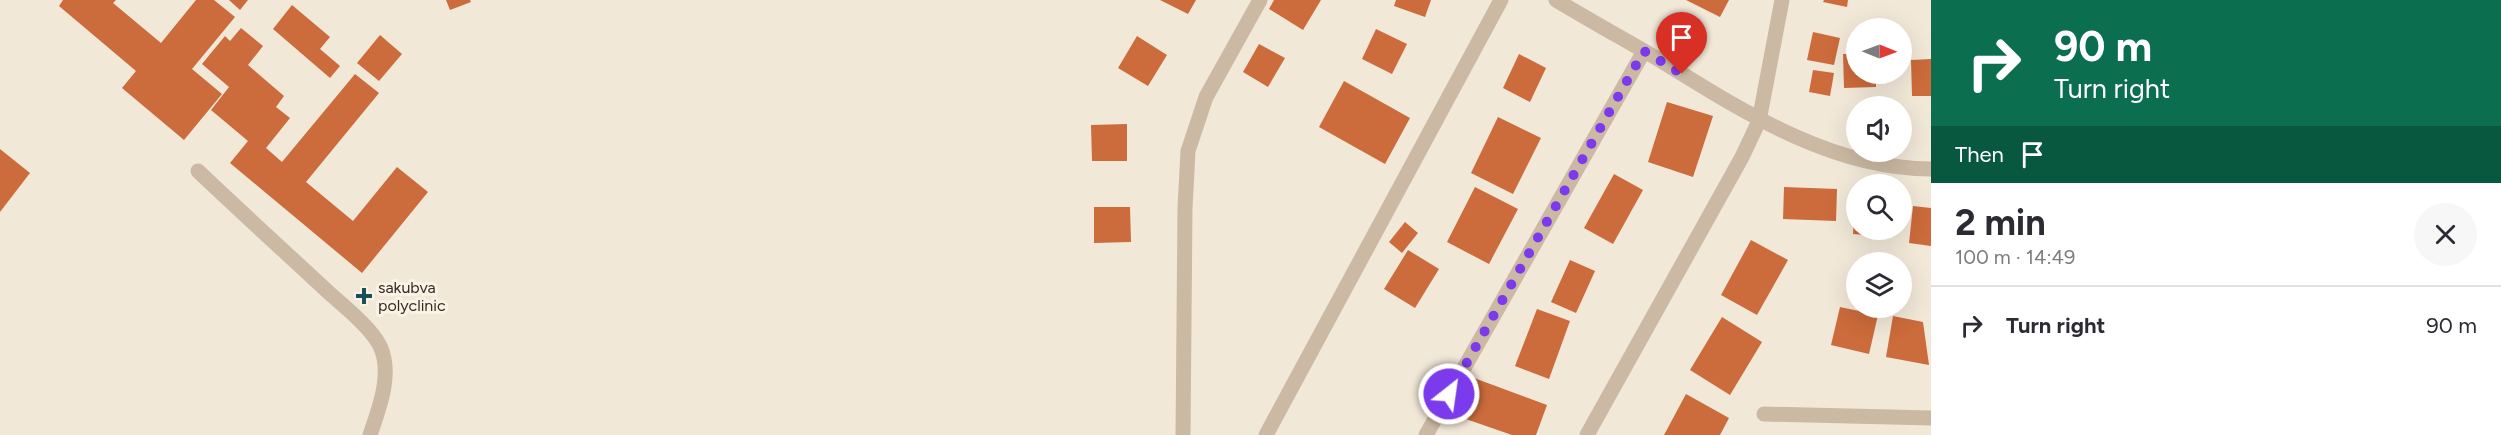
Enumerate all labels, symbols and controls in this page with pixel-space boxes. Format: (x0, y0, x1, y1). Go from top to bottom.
pin (1656, 12, 1707, 74)
north arrow (1846, 18, 1912, 84)
map controls (1846, 18, 1912, 318)
icon: arrive (1665, 21, 1698, 54)
text: 90 m (2054, 21, 2152, 72)
icon: right (1955, 24, 2033, 102)
text: Turn right (2054, 72, 2170, 105)
button: sound (1846, 96, 1912, 162)
icon: arrive (2016, 138, 2049, 171)
text: Then (1955, 141, 2004, 168)
button: search (1846, 174, 1912, 240)
text: 2 min (1955, 201, 2046, 244)
button: close (2414, 203, 2477, 266)
text: 100 m · 14:49 (1955, 245, 2075, 269)
button: layers (1846, 252, 1912, 318)
place label: sakubva polyclinic (378, 278, 446, 315)
marker: sakubva polyclinic (355, 287, 373, 305)
icon: right (1955, 309, 1988, 342)
text: Turn right (2006, 312, 2105, 339)
text: 90 m (2426, 312, 2477, 339)
position arrow (1417, 362, 1481, 426)

